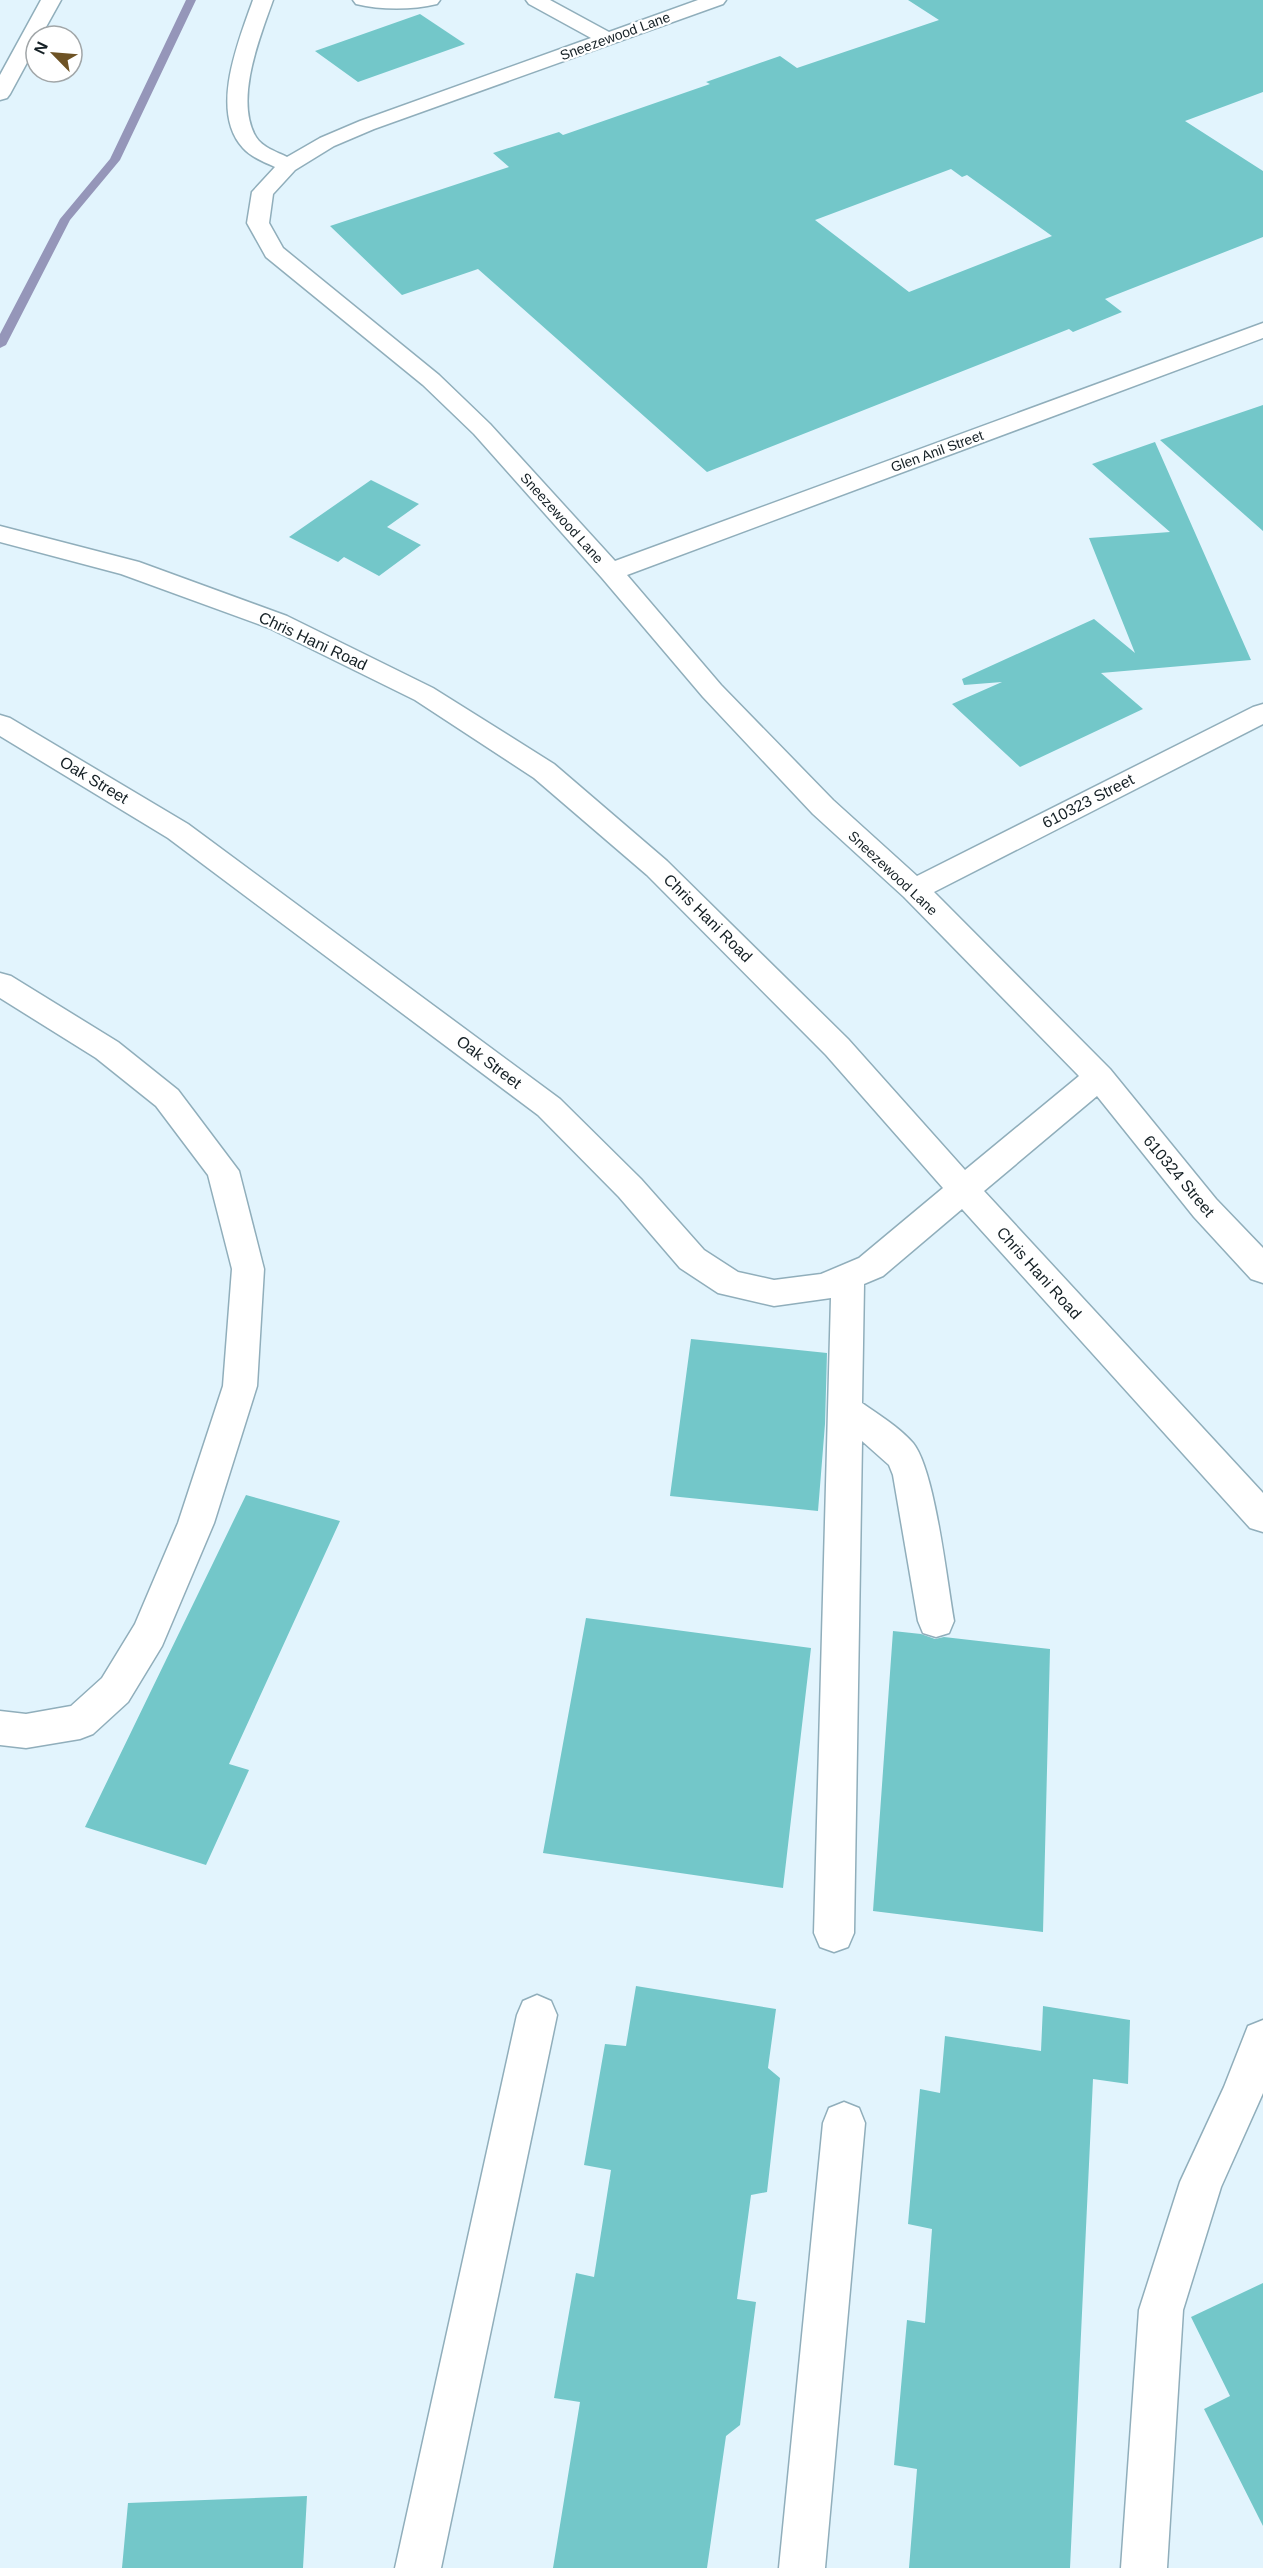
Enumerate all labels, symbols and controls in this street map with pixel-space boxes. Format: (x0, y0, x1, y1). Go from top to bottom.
street label: Sneezewood Lane (558, 9, 672, 63)
north arrow (24, 24, 84, 84)
text: N (31, 39, 51, 57)
street label: Glen Anil Street (889, 427, 986, 475)
street label: Sneezewood Lane (517, 470, 607, 567)
street label: Chris Hani Road (256, 608, 370, 674)
street label: Oak Street (57, 753, 132, 807)
street label: 610323 Street (1039, 770, 1137, 831)
street label: Sneezewood Lane (845, 828, 941, 919)
street label: Chris Hani Road (660, 870, 756, 966)
street label: Oak Street (453, 1032, 525, 1092)
street label: 610324 Street (1140, 1132, 1218, 1220)
street label: Chris Hani Road (993, 1224, 1085, 1322)

